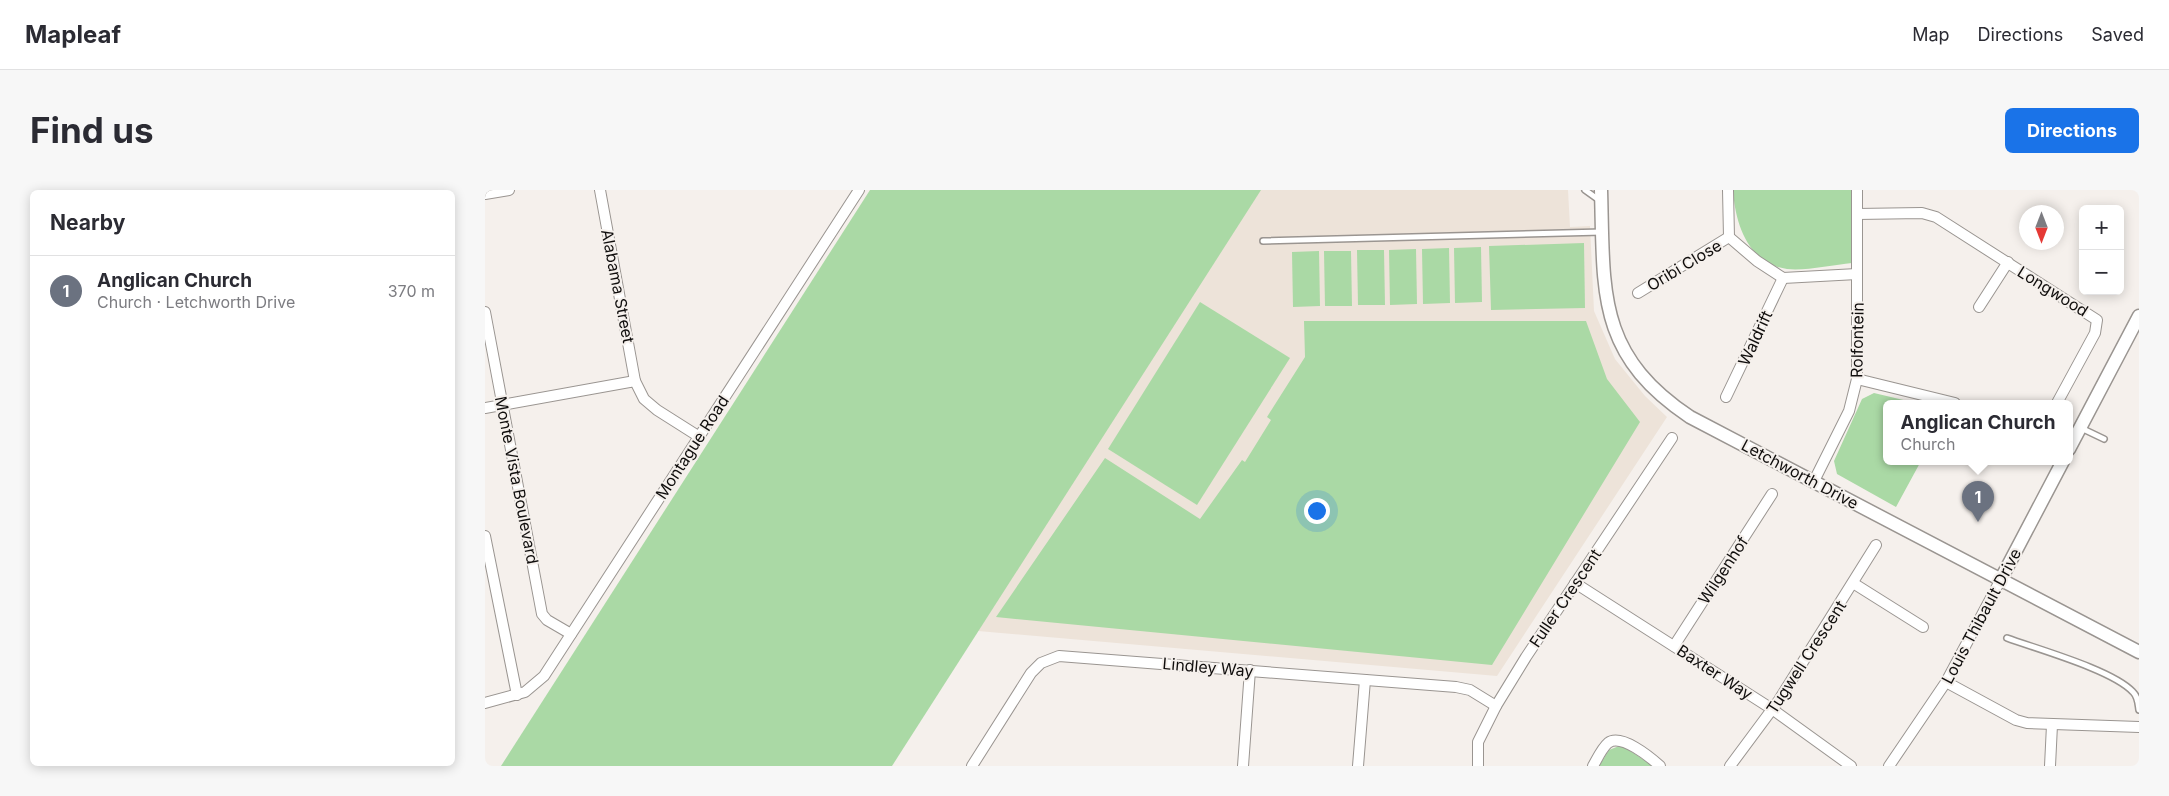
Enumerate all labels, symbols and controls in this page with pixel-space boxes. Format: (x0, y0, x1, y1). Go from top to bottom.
text: Mapleaf (25, 20, 121, 49)
text: Map (1912, 24, 1950, 45)
text: Directions (1978, 24, 2063, 45)
text: Saved (2091, 24, 2144, 45)
button: Directions (2005, 108, 2139, 153)
text: Find us (30, 109, 154, 151)
north arrow (2019, 205, 2064, 250)
map controls (2079, 205, 2124, 295)
button: + (2079, 205, 2124, 250)
text: Nearby (50, 210, 125, 235)
street label: Alabama Street (597, 227, 639, 345)
street label: Oribi Close (1643, 235, 1725, 295)
button: − (2079, 250, 2124, 295)
street label: Longwood (2014, 261, 2092, 321)
text: Anglican Church (97, 269, 252, 292)
text: 1 (63, 281, 69, 301)
text: 370 m (388, 281, 435, 301)
text: Church · Letchworth Drive (97, 292, 295, 312)
street label: Rolfontein (1846, 302, 1868, 378)
street label: Waldrift (1734, 307, 1776, 369)
street label: Montague Road (651, 391, 733, 503)
street label: Monte Vista Boulevard (491, 394, 543, 566)
popup (1883, 400, 2073, 465)
text: Anglican Church (1900, 411, 2056, 434)
text: Church (1900, 434, 1955, 454)
street label: Letchworth Drive (1738, 435, 1862, 513)
pin: 1 (1962, 481, 1994, 522)
your location (1304, 498, 1330, 524)
street label: Wilgenhof (1694, 532, 1752, 608)
street label: Fuller Crescent (1525, 545, 1605, 651)
street label: Louis Thibault Drive (1937, 545, 2025, 687)
street label: Tugwell Crescent (1762, 597, 1850, 717)
street label: Baxter Way (1673, 640, 1757, 704)
street label: Lindley Way (1162, 653, 1254, 681)

